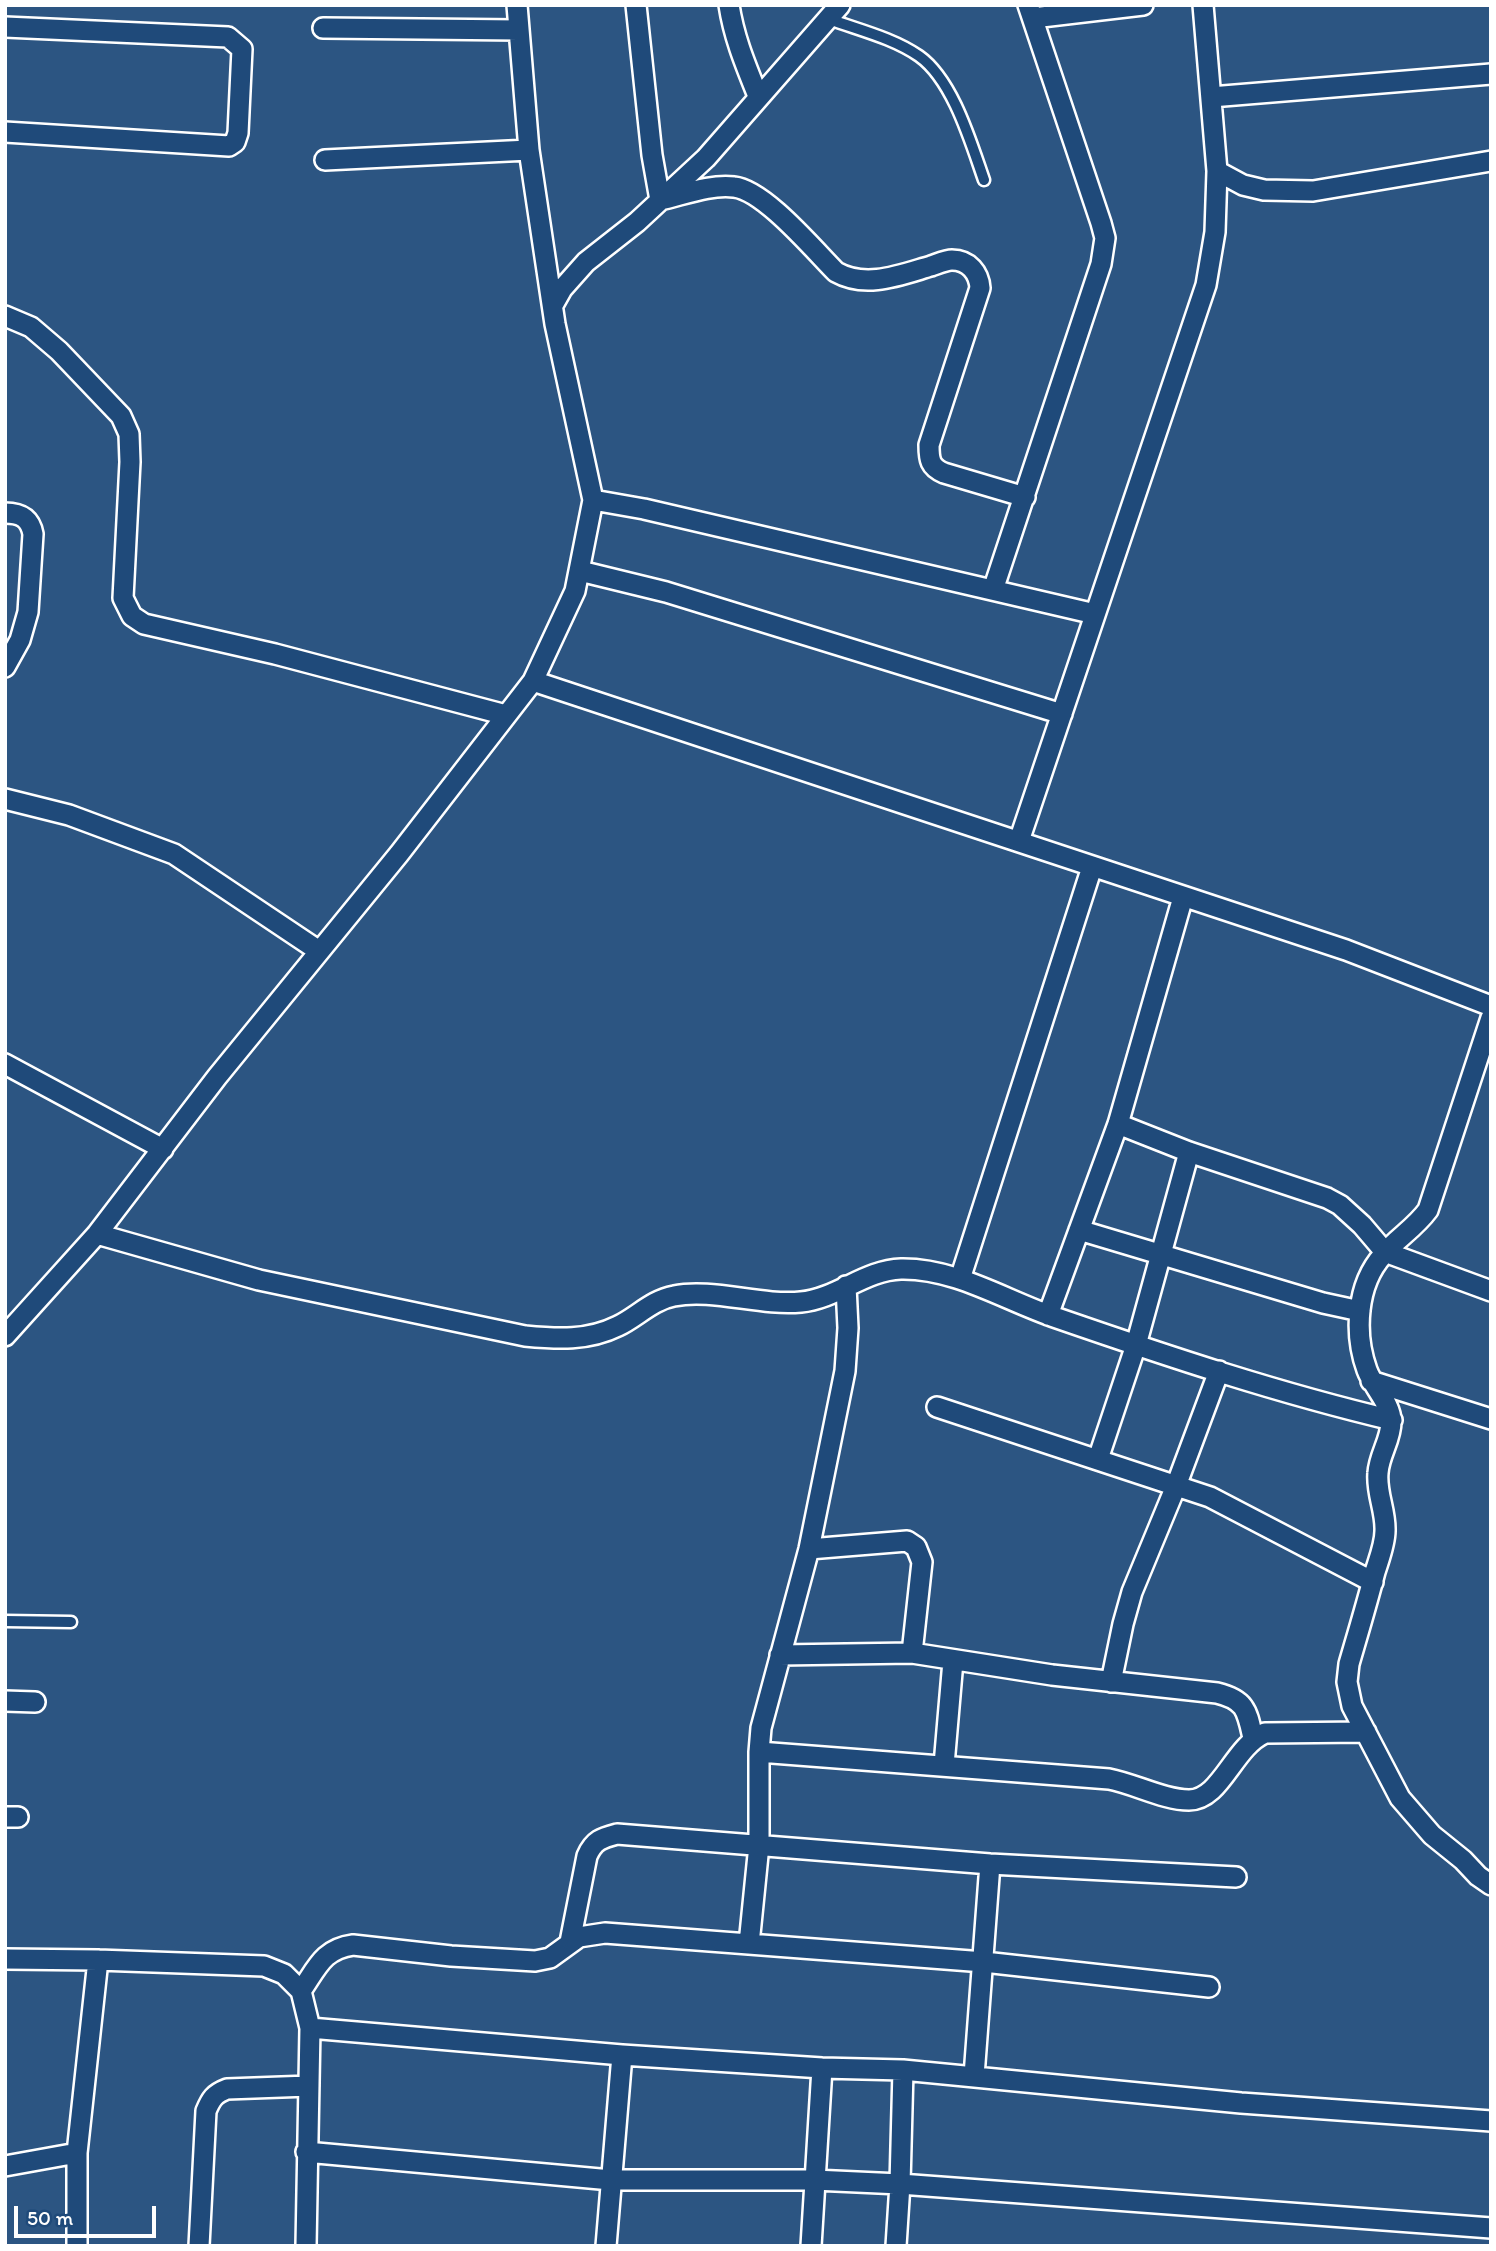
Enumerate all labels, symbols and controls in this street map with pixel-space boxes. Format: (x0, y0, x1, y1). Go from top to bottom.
scale bar (18, 2192, 159, 2236)
text: 50 m (27, 2205, 73, 2230)

